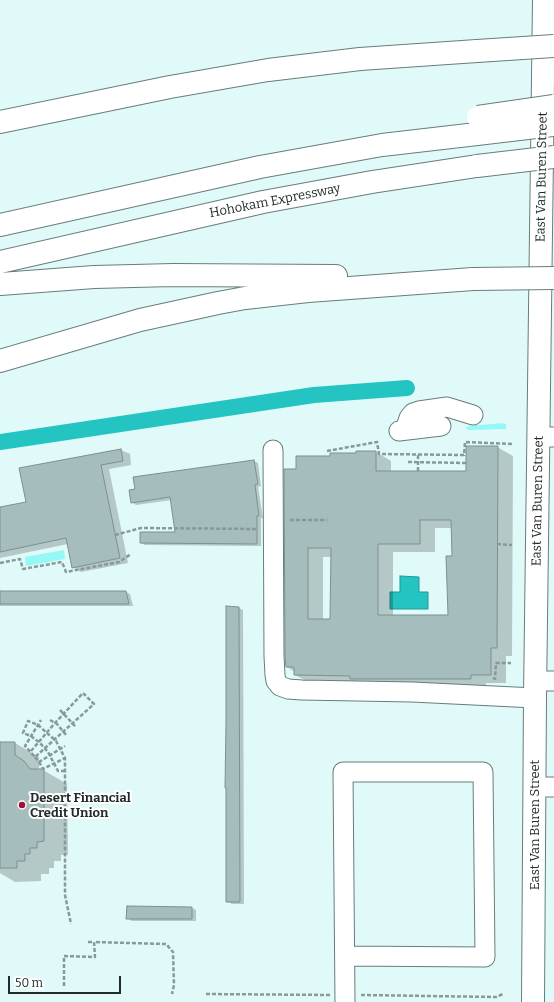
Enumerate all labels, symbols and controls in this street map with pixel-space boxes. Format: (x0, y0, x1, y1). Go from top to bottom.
street label: East Van Buren Street (533, 112, 551, 242)
street label: Hohokam Expressway (208, 181, 342, 221)
street label: East Van Buren Street (529, 436, 547, 566)
street label: East Van Buren Street (527, 760, 543, 890)
place label: Desert Financial Credit Union (30, 790, 131, 821)
marker: Desert Financial Credit Union (17, 800, 27, 810)
scale bar (10, 968, 123, 994)
text: 50 m (15, 976, 43, 990)

